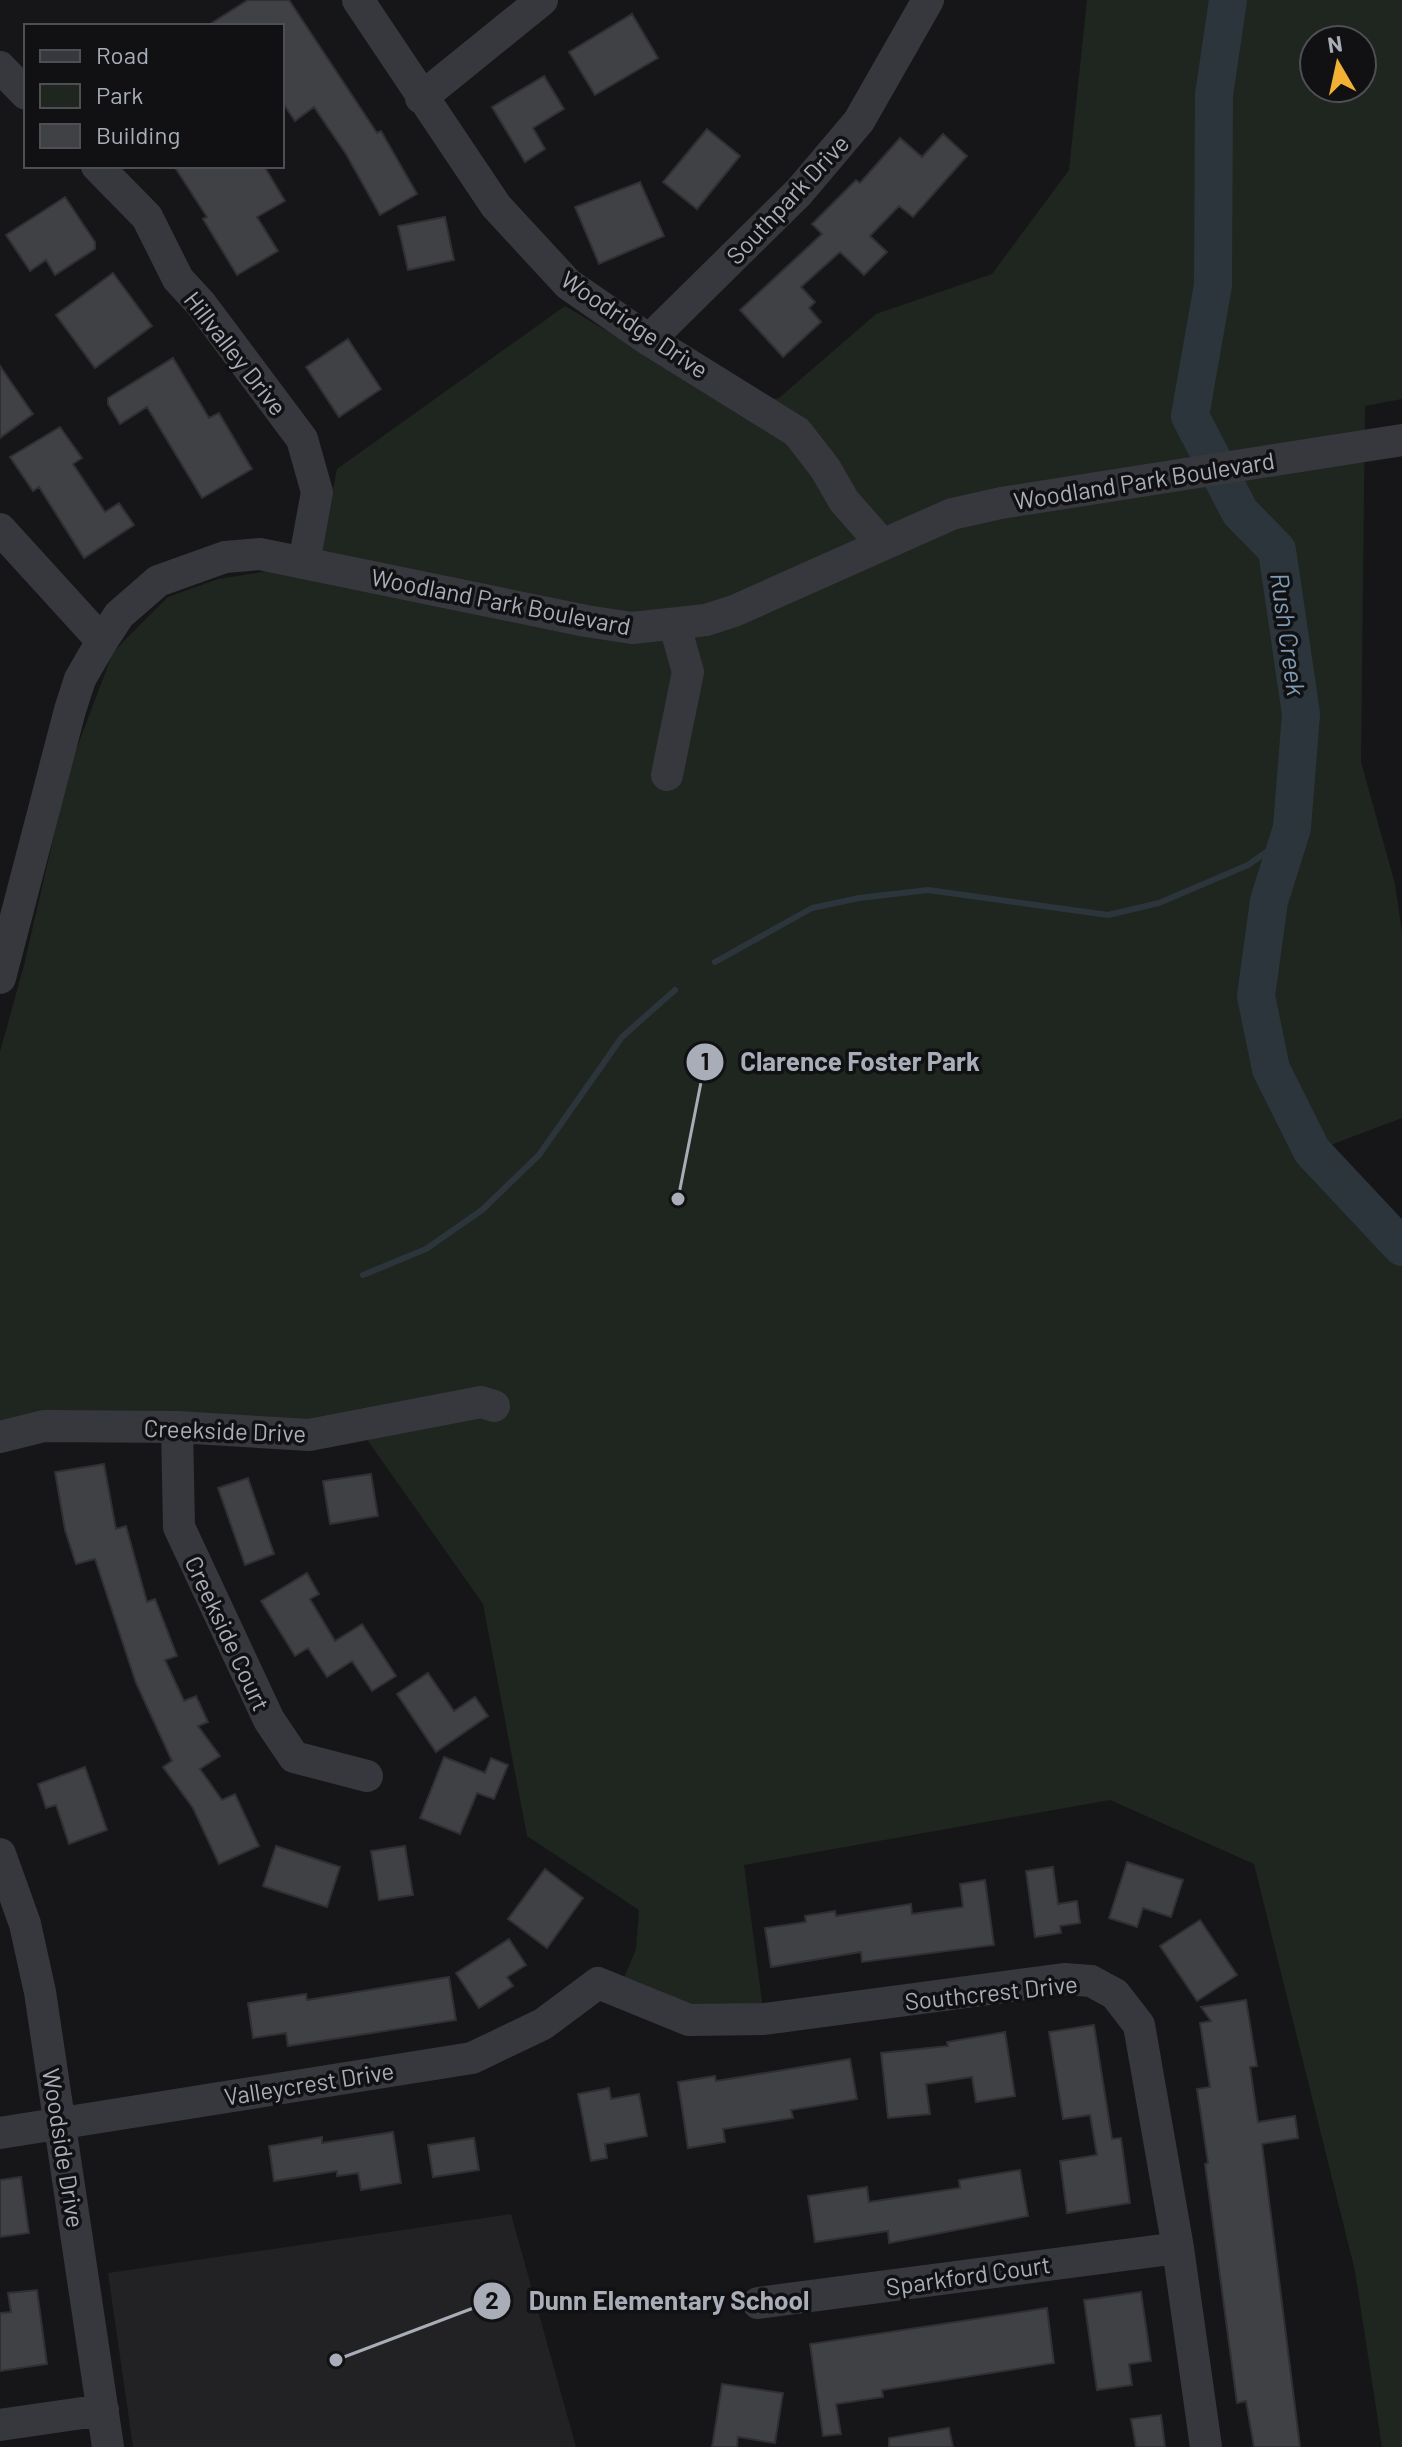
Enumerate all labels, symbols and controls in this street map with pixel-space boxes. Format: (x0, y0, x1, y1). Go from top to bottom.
legend (24, 24, 284, 168)
north arrow (1298, 24, 1378, 104)
text: N (1325, 29, 1344, 57)
text: Road (96, 40, 149, 69)
text: Park (96, 80, 143, 109)
text: Building (96, 120, 180, 149)
street label: Southpark Drive (720, 128, 854, 270)
street label: Woodridge Drive (556, 264, 714, 384)
street label: Hillvalley Drive (179, 285, 293, 421)
street label: Woodland Park Boulevard (1012, 445, 1276, 515)
street label: Woodland Park Boulevard (369, 562, 633, 640)
water label: Rush Creek (1265, 571, 1313, 698)
callout: Clarence Foster Park (685, 1037, 996, 1087)
text: Clarence Foster Park (740, 1045, 980, 1076)
text: 1 (701, 1046, 709, 1075)
street label: Creekside Drive (143, 1413, 307, 1447)
street label: Creekside Court (179, 1551, 277, 1715)
street label: Southcrest Drive (903, 1969, 1079, 2015)
street label: Valleycrest Drive (222, 2055, 396, 2111)
street label: Woodside Drive (37, 2066, 91, 2230)
street label: Sparkford Court (884, 2249, 1052, 2301)
callout: Dunn Elementary School (472, 2276, 825, 2326)
text: Dunn Elementary School (529, 2284, 809, 2315)
text: 2 (485, 2285, 499, 2314)

